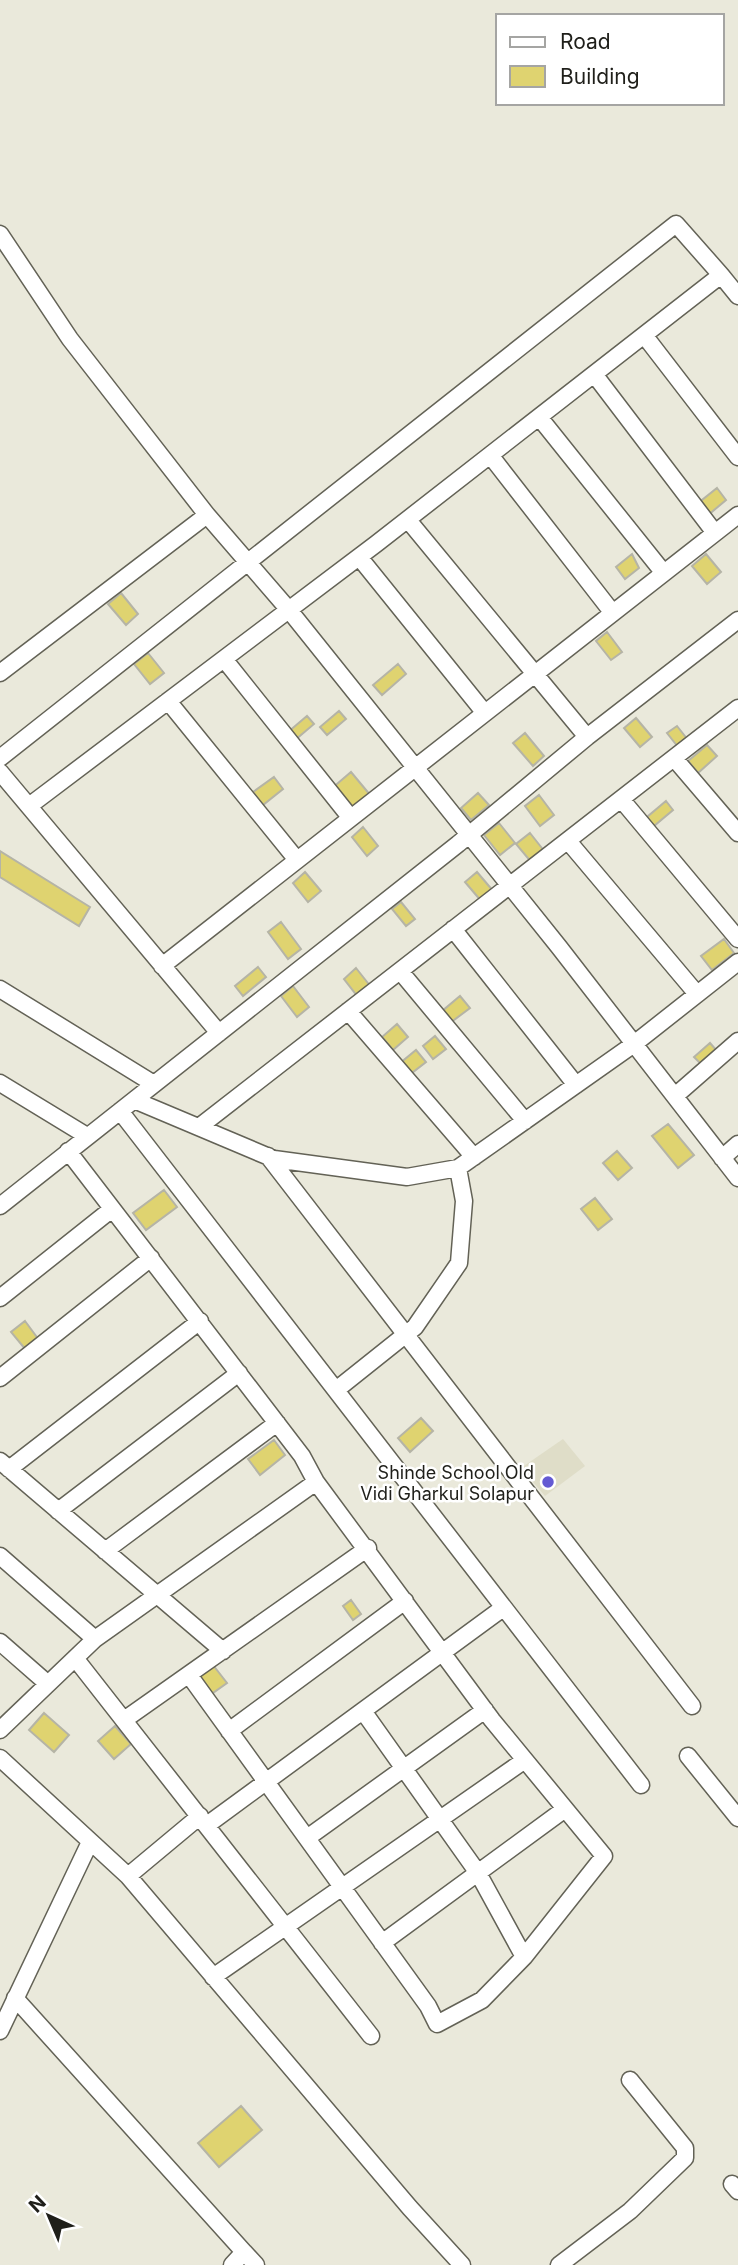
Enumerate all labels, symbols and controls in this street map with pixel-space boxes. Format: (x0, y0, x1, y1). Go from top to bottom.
legend (496, 14, 724, 105)
text: Road (560, 29, 611, 54)
text: Building (560, 64, 640, 89)
place label: Shinde School Old Vidi Gharkul Solapur (360, 1462, 534, 1504)
marker: Shinde School Old Vidi Gharkul Solapur (540, 1474, 556, 1490)
north arrow (14, 2181, 84, 2251)
text: N (24, 2191, 51, 2217)

